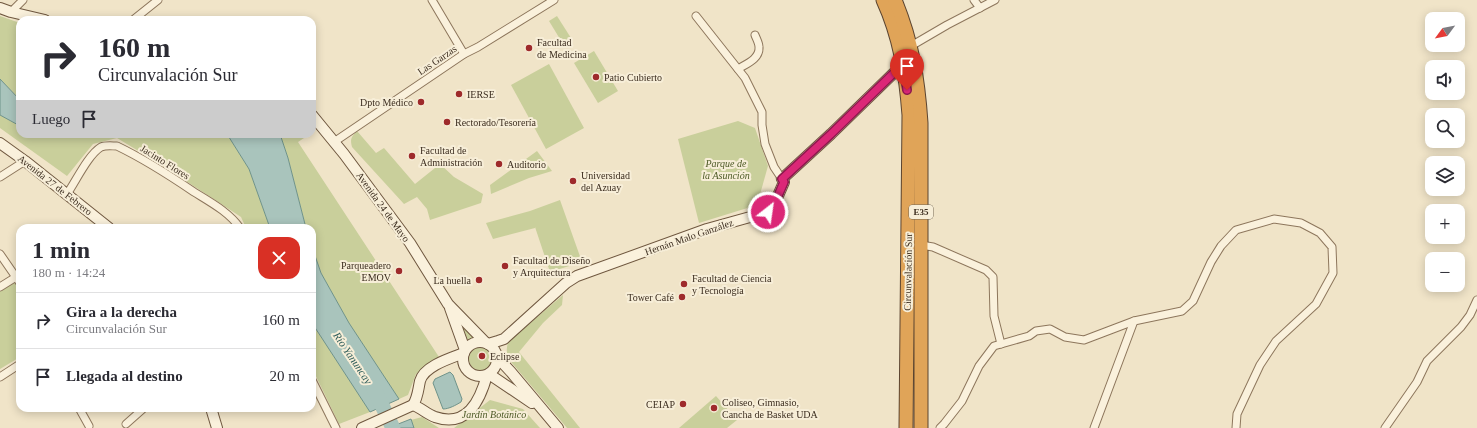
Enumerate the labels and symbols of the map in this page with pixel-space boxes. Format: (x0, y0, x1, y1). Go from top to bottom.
north arrow (1425, 12, 1465, 52)
place label: Facultad de Medicina (537, 37, 587, 60)
street label: Las Garzas (415, 43, 459, 77)
marker: Facultad de Medicina (524, 43, 534, 53)
pin (890, 49, 924, 90)
marker: Patio Cubierto (591, 72, 601, 82)
place label: Patio Cubierto (604, 72, 662, 83)
marker: IERSE (454, 89, 464, 99)
place label: IERSE (467, 89, 495, 100)
place label: Dpto Médico (360, 97, 413, 108)
marker: Dpto Médico (416, 97, 426, 107)
marker: Rectorado/Tesorería (442, 117, 452, 127)
place label: Rectorado/Tesorería (455, 117, 536, 128)
street label: Jacinto Flores (138, 143, 192, 182)
place label: Facultad de Administración (420, 145, 482, 168)
marker: Facultad de Administración (407, 151, 417, 161)
street label: Avenida 27 de Febrero (16, 153, 94, 217)
park label: Parque de la Asunción (702, 158, 750, 181)
marker: Auditorio (494, 159, 504, 169)
place label: Auditorio (507, 159, 546, 170)
street label: Avenida 24 de Mayo (354, 170, 412, 244)
place label: Universidad del Azuay (581, 170, 630, 193)
marker: Universidad del Azuay (568, 176, 578, 186)
position arrow (747, 191, 789, 233)
road number: E35 (909, 205, 933, 219)
street label: Hernán Malo Ganzález (643, 217, 735, 257)
street label: Circunvalación Sur (902, 233, 914, 311)
place label: Facultad de Diseño y Arquitectura (513, 255, 590, 278)
place label: Parqueadero EMOV (341, 260, 392, 283)
marker: Facultad de Diseño y Arquitectura (500, 261, 510, 271)
marker: Parqueadero EMOV (394, 266, 404, 276)
place label: Facultad de Ciencia y Tecnología (692, 273, 772, 296)
place label: La huella (434, 275, 472, 286)
marker: La huella (474, 275, 484, 285)
marker: Facultad de Ciencia y Tecnología (679, 279, 689, 289)
place label: Tower Café (627, 292, 675, 303)
marker: Tower Café (677, 292, 687, 302)
water label: Río Yanuncay (331, 329, 375, 386)
marker: Eclipse (477, 351, 487, 361)
place label: Eclipse (490, 351, 520, 362)
place label: Coliseo, Gimnasio, Cancha de Basket UDA (722, 397, 819, 420)
place label: CEIAP (646, 399, 675, 410)
marker: CEIAP (678, 399, 688, 409)
marker: Coliseo, Gimnasio, Cancha de Basket UDA (709, 403, 719, 413)
park label: Jardín Botánico (462, 409, 526, 420)

